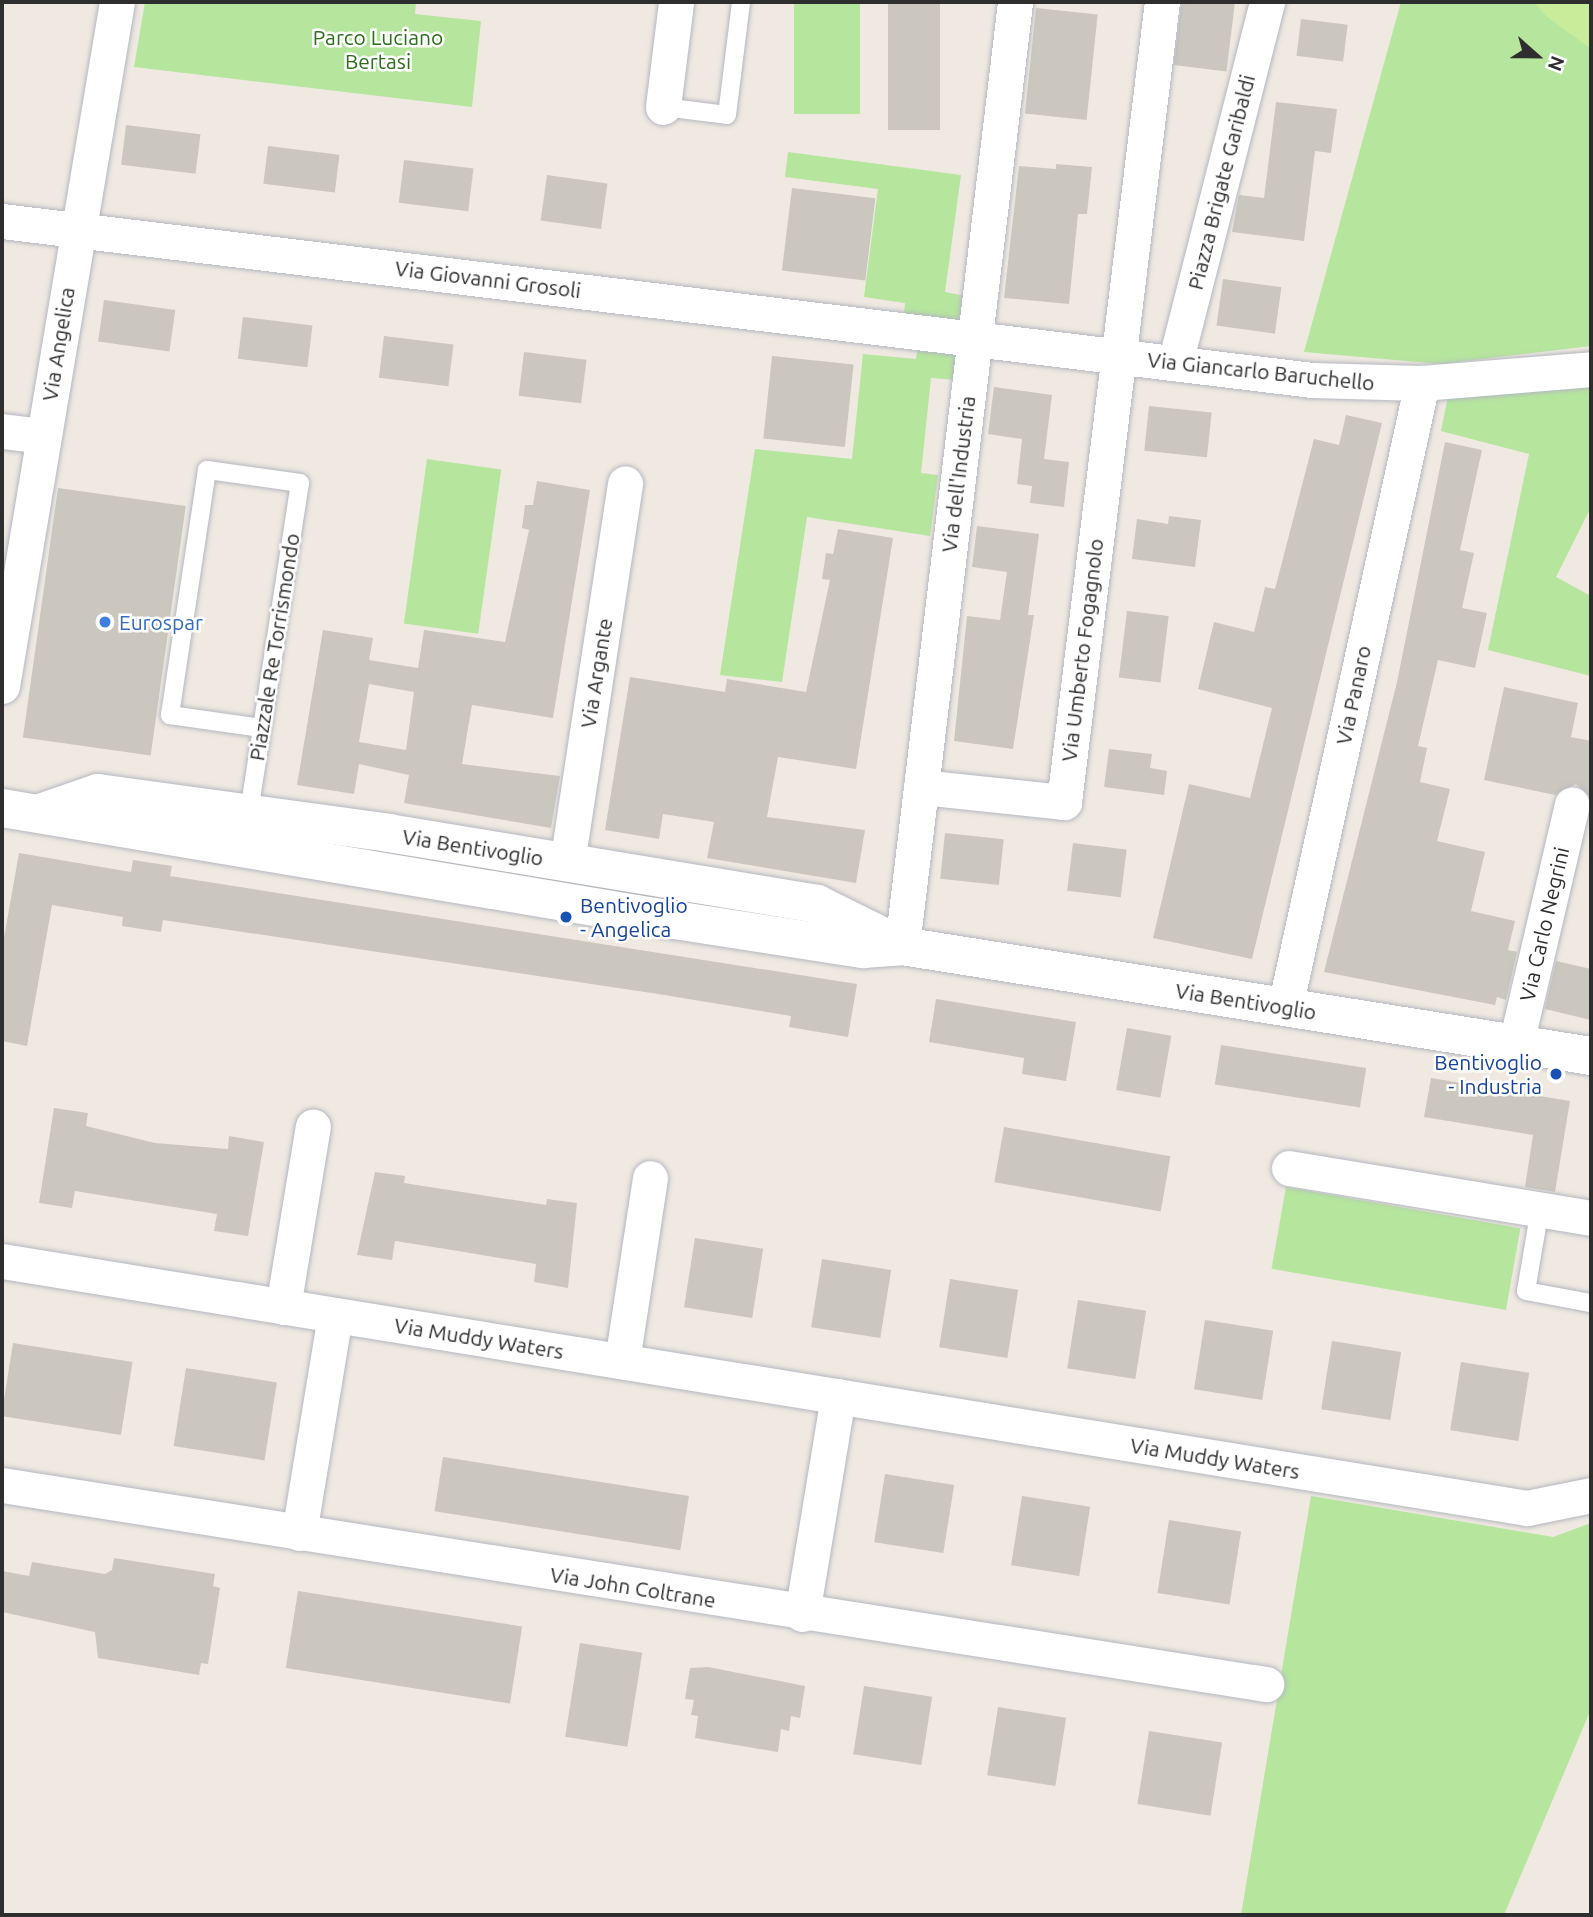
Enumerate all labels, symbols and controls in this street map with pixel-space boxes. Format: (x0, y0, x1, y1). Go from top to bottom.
north arrow (1502, 21, 1572, 91)
park label: Parco Luciano Bertasi (313, 24, 443, 74)
text: N (1544, 53, 1569, 74)
street label: Piazza Brigate Garibaldi (1182, 72, 1260, 292)
street label: Via Giovanni Grosoli (394, 255, 582, 303)
street label: Via Angelica (37, 285, 79, 403)
street label: Via Giancarlo Baruchello (1146, 347, 1376, 395)
street label: Via dell'Industria (936, 394, 980, 554)
street label: Piazzale Re Torrismondo (244, 531, 304, 763)
street label: Via Umberto Fogagnolo (1056, 537, 1108, 763)
place label: Eurospar (119, 609, 203, 635)
marker: Eurospar (97, 614, 113, 630)
street label: Via Argante (575, 616, 617, 730)
street label: Via Panaro (1330, 643, 1376, 747)
street label: Via Bentivoglio (401, 823, 545, 871)
street label: Via Carlo Negrini (1514, 844, 1574, 1004)
place label: Bentivoglio - Angelica (580, 892, 688, 942)
marker: Bentivoglio - Angelica (558, 909, 574, 925)
street label: Via Bentivoglio (1174, 977, 1318, 1025)
place label: Bentivoglio - Industria (1434, 1049, 1542, 1099)
marker: Bentivoglio - Industria (1548, 1066, 1564, 1082)
street label: Via Muddy Waters (393, 1312, 565, 1364)
street label: Via Muddy Waters (1129, 1432, 1301, 1484)
street label: Via John Coltrane (548, 1561, 718, 1613)

